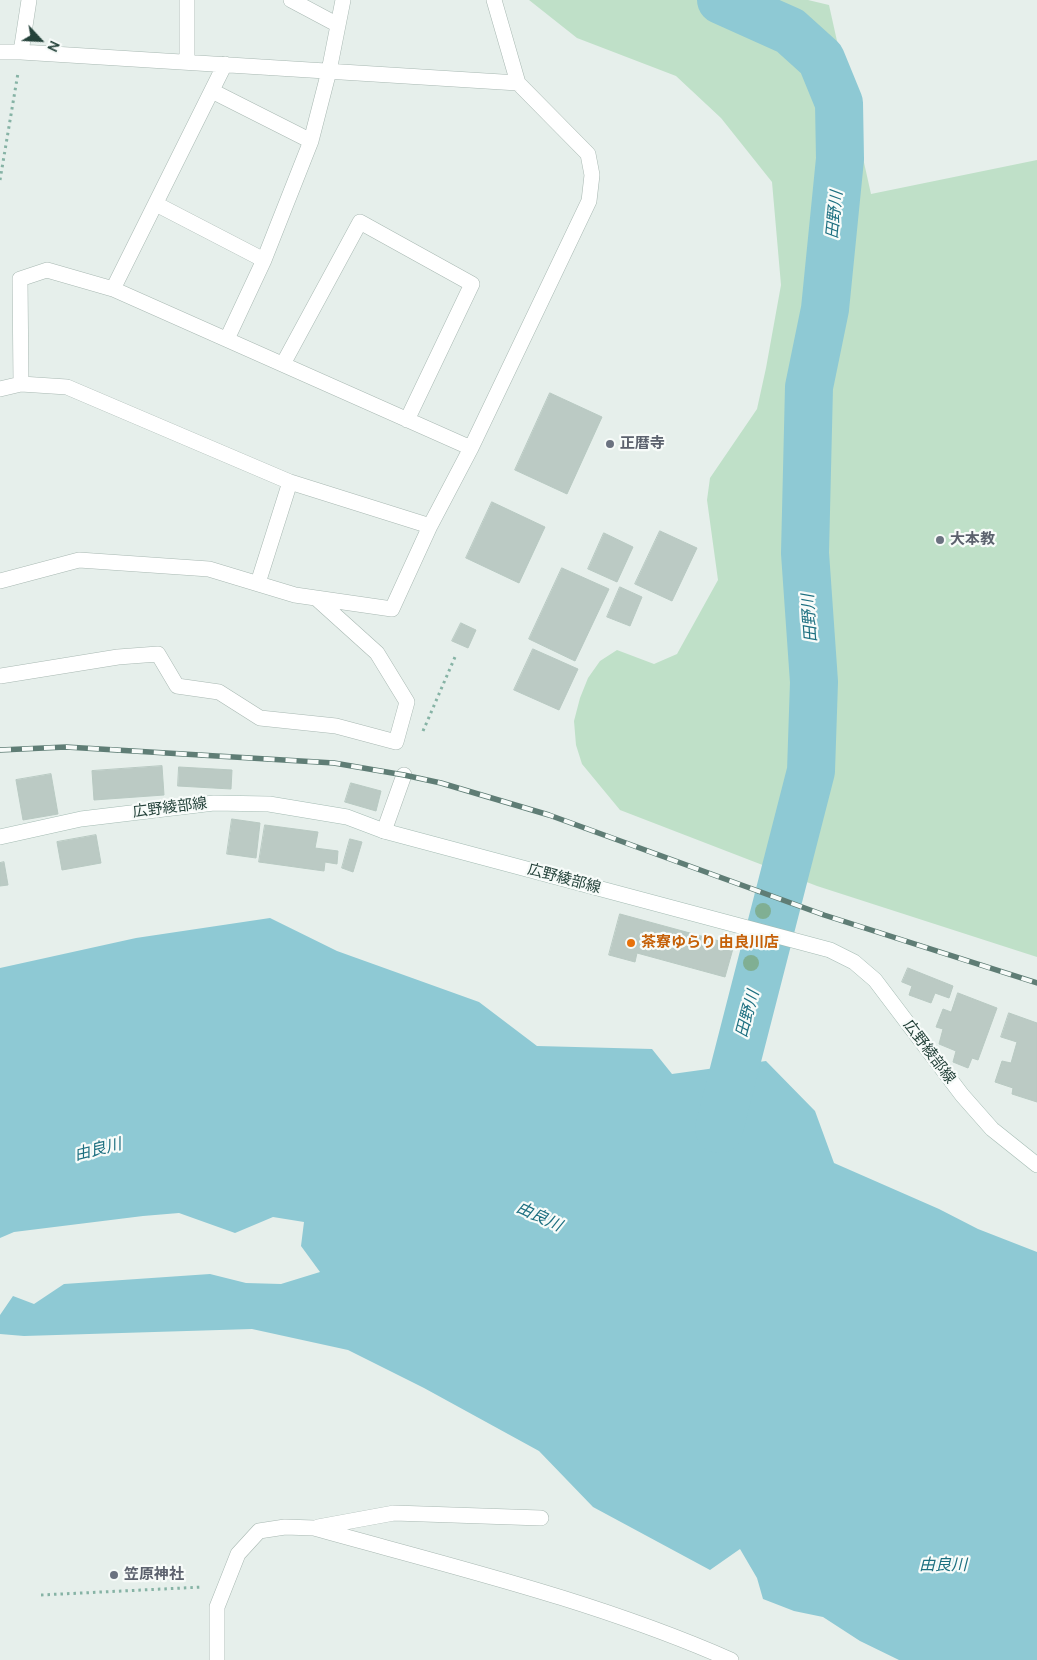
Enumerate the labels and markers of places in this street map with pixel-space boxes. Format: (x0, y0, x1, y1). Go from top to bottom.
place label: 正暦寺 (620, 435, 665, 453)
marker: 正暦寺 (604, 438, 616, 450)
place label: 大本教 (950, 531, 995, 549)
marker: 大本教 (934, 534, 946, 546)
place label: 茶寮ゆらり 由良川店 (641, 934, 779, 952)
marker: 茶寮ゆらり 由良川店 (625, 937, 637, 949)
place label: 笠原神社 (124, 1566, 184, 1584)
marker: 笠原神社 (108, 1569, 120, 1581)

